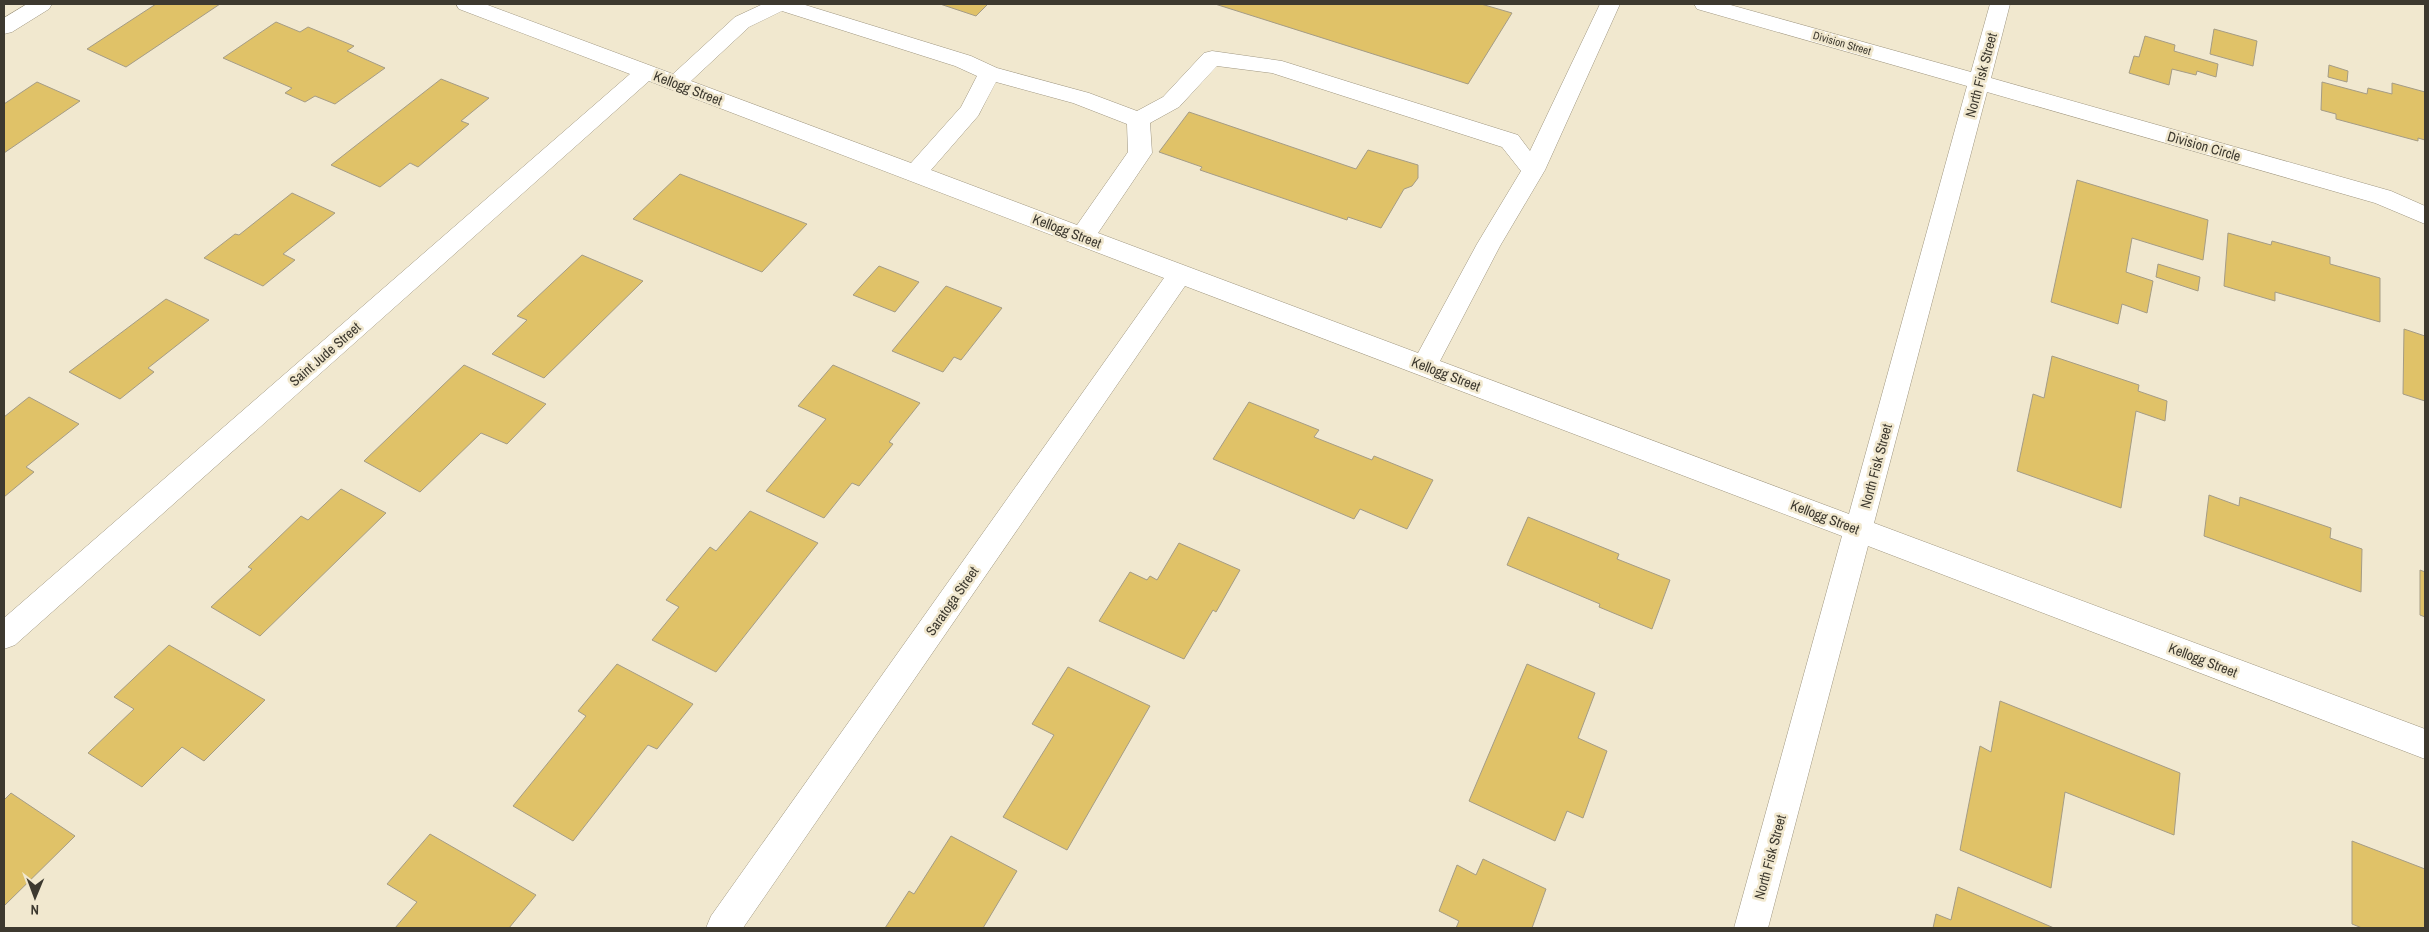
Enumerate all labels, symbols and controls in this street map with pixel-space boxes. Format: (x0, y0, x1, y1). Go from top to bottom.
street label: Division Street (1811, 28, 1873, 58)
street label: North Fisk Street (1961, 31, 2001, 119)
street label: Kellogg Street (651, 67, 725, 109)
street label: Division Circle (2165, 127, 2243, 165)
street label: Kellogg Street (1030, 210, 1104, 252)
street label: Saint Jude Street (286, 318, 364, 390)
street label: Kellogg Street (1409, 353, 1483, 395)
street label: North Fisk Street (1856, 422, 1896, 510)
street label: Kellogg Street (1788, 496, 1862, 538)
street label: Saratoga Street (922, 563, 982, 639)
street label: Kellogg Street (2166, 639, 2240, 681)
street label: North Fisk Street (1750, 813, 1790, 901)
north arrow (10, 872, 60, 922)
text: N (30, 901, 39, 919)

